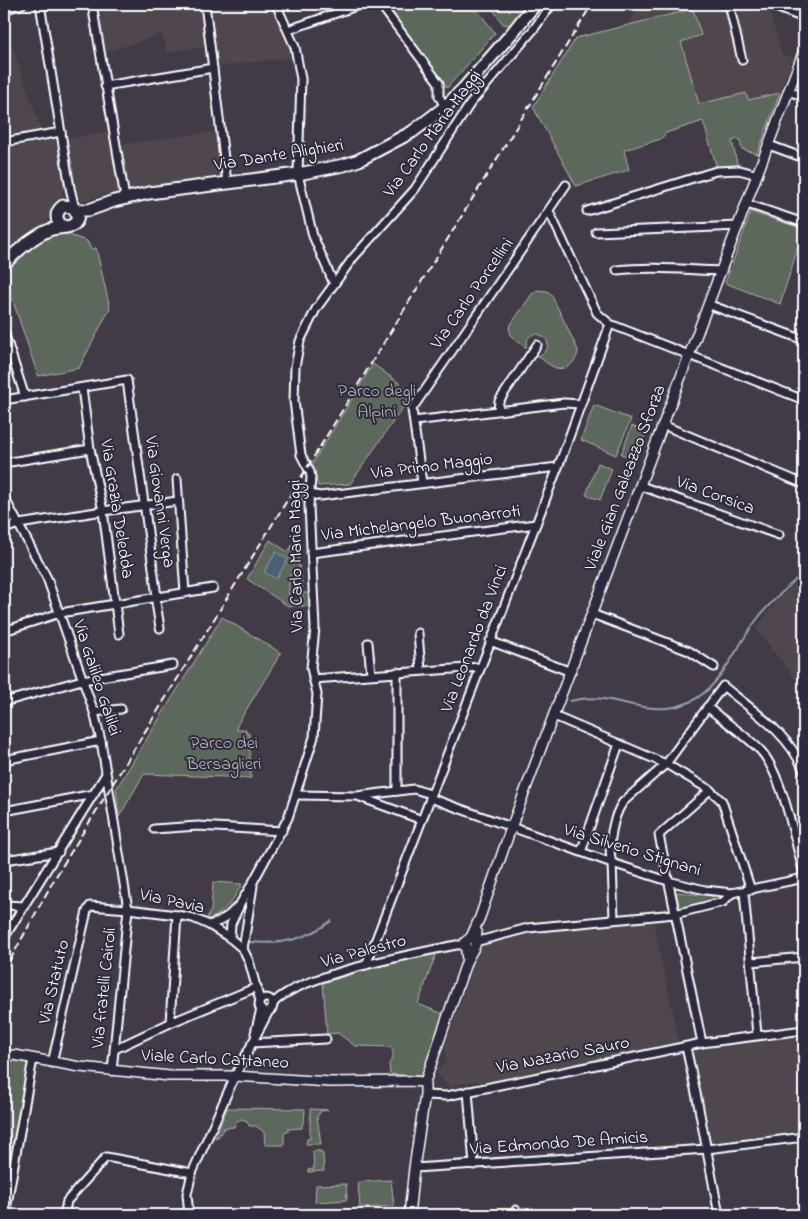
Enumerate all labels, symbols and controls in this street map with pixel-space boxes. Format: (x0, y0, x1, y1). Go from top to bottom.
street label: Via Carlo Maria Maggi (377, 65, 489, 205)
street label: Via Dante Alighieri (211, 133, 346, 180)
street label: Via Carlo Porcellini (424, 233, 521, 356)
park label: Parco degli Alpini (338, 379, 416, 426)
street label: Viale Gian Galeazzo Sforza (578, 381, 673, 576)
street label: Via Giovanni Verga (136, 433, 181, 570)
street label: Via Grazia Deledda (92, 436, 140, 581)
street label: Via Primo Maggio (369, 447, 494, 488)
street label: Via Corsica (671, 469, 758, 522)
street label: Via Carlo Maria Maggi (283, 479, 312, 634)
street label: Via Michelangelo Buonarroti (319, 499, 522, 550)
street label: Via Leonardo da Vinci (435, 561, 515, 717)
street label: Via Galileo Galilei (65, 616, 127, 739)
park label: Parco dei Bersaglieri (185, 731, 262, 779)
street label: Via Silverio Stignani (559, 817, 704, 885)
street label: Via Pavia (136, 882, 207, 922)
street label: Via fratelli Cairoli (86, 926, 124, 1051)
street label: Via Palestro (318, 928, 409, 976)
street label: Via Statuto (32, 937, 77, 1028)
street label: Via Nazario Sauro (493, 1030, 632, 1082)
street label: Viale Carlo Cattaneo (140, 1043, 289, 1077)
street label: Via Edmondo De Amicis (468, 1125, 649, 1163)

